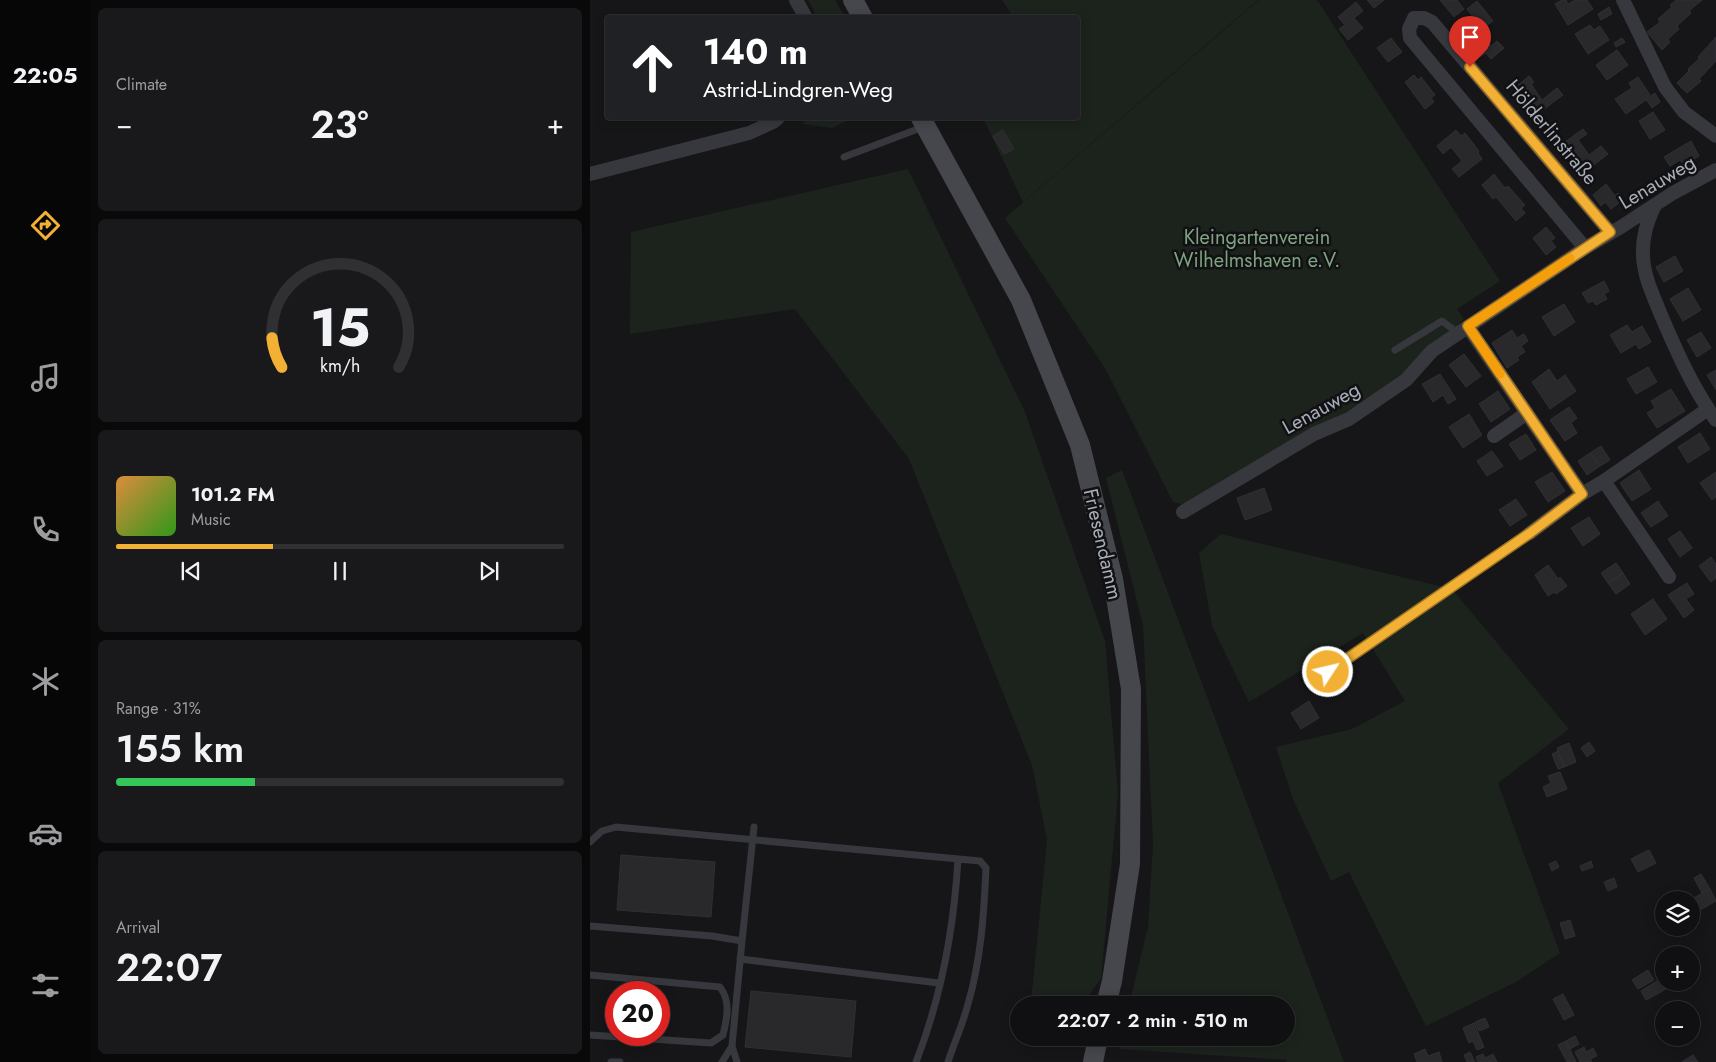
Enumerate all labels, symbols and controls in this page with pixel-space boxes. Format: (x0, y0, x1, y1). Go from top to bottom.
pin (1449, 16, 1491, 67)
icon: arrive (1456, 23, 1484, 51)
text: 140 m (703, 27, 808, 77)
icon: ahead (620, 35, 685, 100)
text: 22:05 (13, 59, 77, 91)
text: Climate (116, 73, 167, 96)
text: Astrid-Lindgren-Weg (703, 73, 893, 105)
street label: Hölderlinstraße (1499, 73, 1604, 191)
text: 23° (311, 97, 368, 152)
text: − (116, 104, 133, 145)
text: + (547, 104, 564, 145)
street label: Lenauweg (1613, 148, 1701, 217)
icon: directions (28, 208, 63, 243)
park label: Kleingartenverein Wilhelmshaven e.V. (1174, 223, 1340, 275)
text: 15 (310, 290, 370, 366)
text: km/h (320, 353, 360, 379)
icon: music (28, 360, 63, 395)
street label: Lenauweg (1277, 375, 1365, 442)
text: 101.2 FM (191, 481, 275, 508)
street label: Friesendamm (1076, 486, 1129, 602)
text: Music (191, 508, 231, 531)
icon: phone (28, 512, 63, 547)
icon: previous (177, 557, 205, 585)
icon: pause (326, 557, 354, 585)
icon: next (475, 557, 503, 585)
position arrow (1301, 645, 1353, 697)
icon: climate (28, 664, 63, 699)
text: Range · 31% (116, 697, 201, 720)
text: 155 km (116, 721, 244, 776)
icon: car (28, 816, 63, 851)
map controls (1655, 891, 1700, 1046)
button: layers (1655, 891, 1700, 936)
text: Arrival (116, 916, 160, 939)
text: 22:07 (116, 940, 222, 995)
button: + (1655, 946, 1700, 991)
icon: filters (28, 968, 63, 1003)
speed limit sign: 20 (605, 981, 670, 1046)
button: − (1655, 1001, 1700, 1046)
text: 22:07 · 2 min · 510 m (1057, 1007, 1248, 1034)

